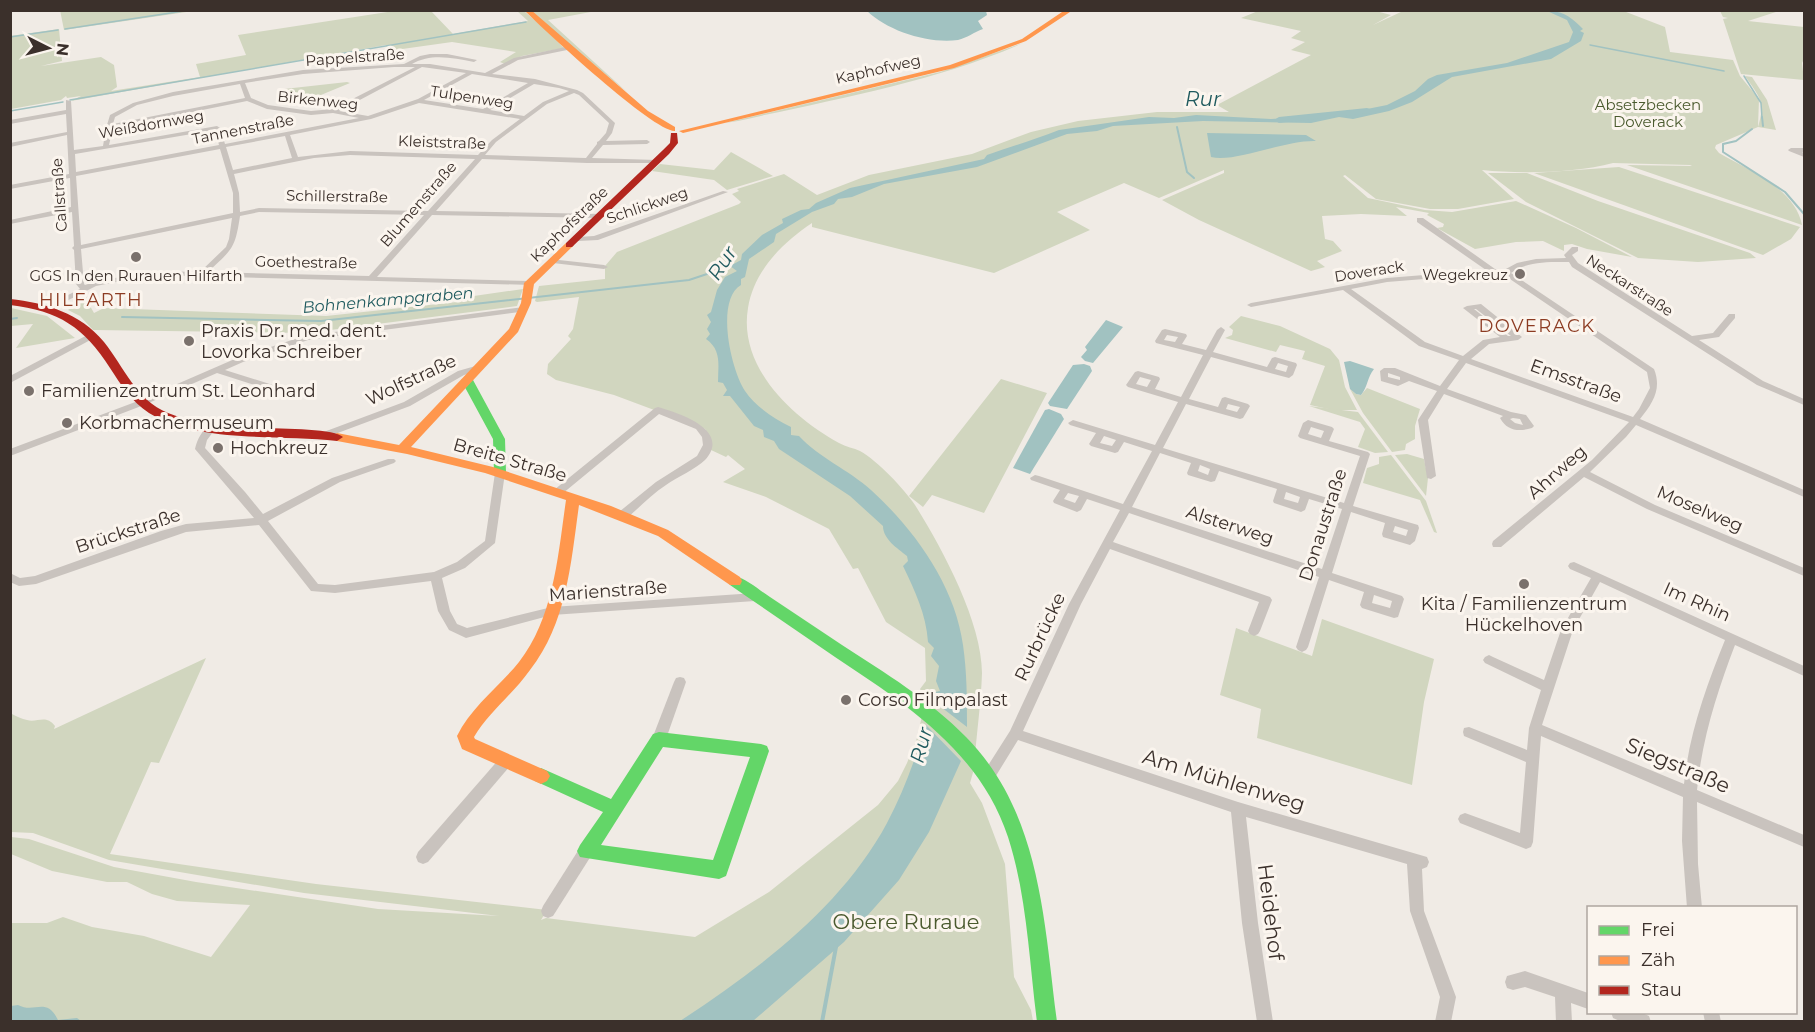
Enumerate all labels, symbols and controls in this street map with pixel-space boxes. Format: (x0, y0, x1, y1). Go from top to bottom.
north arrow (18, 18, 78, 78)
text: N (52, 42, 73, 57)
street label: Pappelstraße (305, 44, 405, 70)
street label: Kaphofweg (834, 50, 922, 88)
street label: Tulpenweg (429, 81, 515, 113)
street label: Birkenweg (277, 86, 359, 114)
water label: Rur (1185, 87, 1222, 111)
park label: Absetzbecken Doverack (1595, 95, 1701, 131)
street label: Weißdornweg (97, 105, 205, 143)
street label: Tannenstraße (191, 110, 295, 148)
street label: Kleiststraße (398, 131, 486, 153)
street label: Callstraße (47, 157, 71, 233)
street label: Blumenstraße (376, 157, 460, 251)
street label: Kaphofstraße (526, 182, 612, 266)
street label: Schlickweg (604, 182, 690, 228)
street label: Schillerstraße (286, 186, 388, 206)
water label: Rur (702, 241, 742, 285)
marker: GGS In den Rurauen Hilfarth (129, 250, 143, 264)
street label: Neckarstraße (1583, 250, 1677, 320)
street label: Goethestraße (255, 252, 357, 272)
street label: Doverack (1333, 256, 1405, 286)
place label: Wegekreuz (1422, 265, 1508, 284)
place label: GGS In den Rurauen Hilfarth (29, 266, 243, 285)
marker: Wegekreuz (1513, 267, 1527, 281)
water label: Bohnenkampgraben (302, 283, 474, 317)
district label: HILFARTH (39, 289, 143, 311)
district label: DOVERACK (1478, 315, 1596, 337)
place label: Praxis Dr. med. dent. Lovorka Schreiber (201, 320, 386, 363)
marker: Praxis Dr. med. dent. Lovorka Schreiber (182, 334, 196, 348)
street label: Wolfstraße (362, 349, 460, 411)
street label: Emsstraße (1527, 354, 1625, 408)
place label: Familienzentrum St. Leonhard (41, 380, 316, 402)
marker: Familienzentrum St. Leonhard (22, 384, 36, 398)
place label: Korbmachermuseum (79, 412, 274, 434)
marker: Korbmachermuseum (60, 416, 74, 430)
street label: Breite Straße (451, 433, 569, 487)
place label: Hochkreuz (230, 437, 328, 459)
street label: Ahrweg (1523, 440, 1591, 504)
marker: Hochkreuz (211, 441, 225, 455)
street label: Donaustraße (1294, 466, 1352, 584)
street label: Moselweg (1653, 481, 1747, 537)
street label: Alsterweg (1184, 501, 1276, 549)
street label: Brückstraße (73, 504, 184, 558)
street label: Marienstraße (548, 576, 668, 606)
marker: Kita / Familienzentrum Hückelhoven (1517, 577, 1531, 591)
street label: Im Rhin (1660, 577, 1734, 627)
street label: Rurbrücke (1010, 589, 1070, 685)
place label: Kita / Familienzentrum Hückelhoven (1421, 593, 1627, 636)
place label: Corso Filmpalast (858, 689, 1008, 711)
marker: Corso Filmpalast (839, 693, 853, 707)
water label: Rur (905, 724, 937, 765)
street label: Siegstraße (1622, 732, 1734, 798)
street label: Am Mühlenweg (1140, 743, 1308, 817)
street label: Heidehof (1253, 862, 1289, 962)
legend (1587, 906, 1797, 1014)
park label: Obere Ruraue (833, 909, 979, 934)
text: Frei (1641, 919, 1675, 941)
text: Zäh (1641, 949, 1676, 971)
text: Stau (1641, 979, 1682, 1001)

